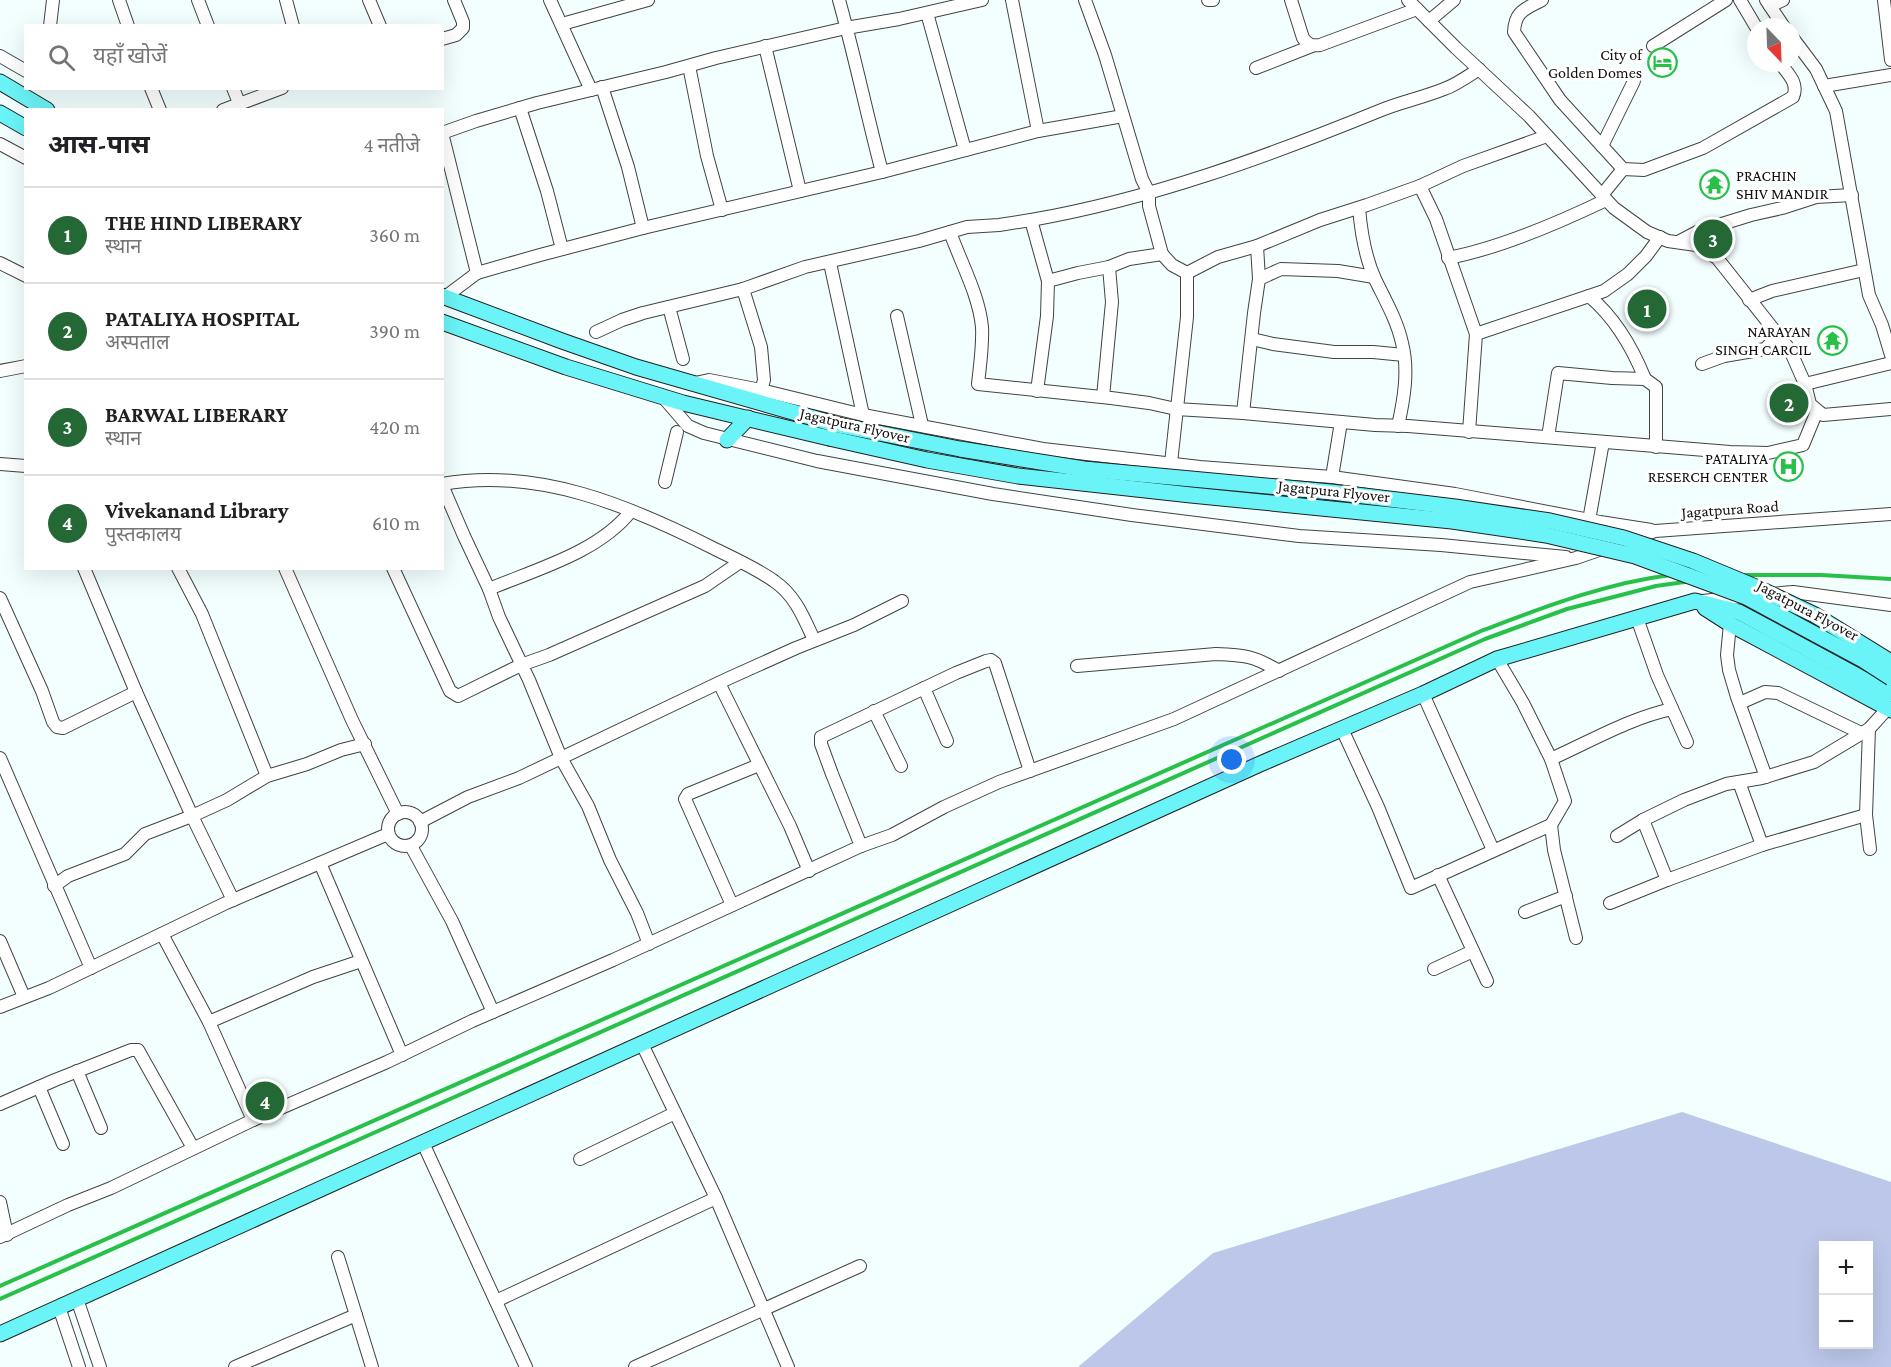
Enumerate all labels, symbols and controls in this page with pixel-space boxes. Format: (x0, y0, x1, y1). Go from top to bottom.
north arrow (1747, 18, 1801, 72)
search box (24, 24, 444, 90)
icon: search (45, 41, 78, 74)
text: यहाँ खोजें (93, 43, 167, 68)
place label: City of Golden Domes (1548, 46, 1643, 81)
hotel icon: City of Golden Domes (1647, 47, 1679, 79)
text: आस-पास (48, 130, 150, 159)
text: 4 नतीजे (364, 134, 420, 156)
place label: PRACHIN SHIV MANDIR (1736, 167, 1828, 202)
temple icon: PRACHIN SHIV MANDIR (1699, 168, 1731, 200)
text: THE HIND LIBERARY (105, 210, 302, 235)
pin: 3 (1694, 216, 1732, 262)
text: 1 (64, 224, 71, 246)
text: 360 m (369, 224, 420, 246)
text: स्थान (105, 235, 141, 257)
pin: 1 (1628, 286, 1666, 332)
text: PATALIYA HOSPITAL (105, 306, 299, 331)
text: 2 (62, 320, 73, 342)
text: 390 m (369, 320, 420, 342)
place label: NARAYAN SINGH CARCIL (1715, 323, 1811, 358)
temple icon: NARAYAN SINGH CARCIL (1816, 324, 1848, 356)
text: अस्पताल (105, 331, 170, 353)
pin: 2 (1770, 380, 1808, 426)
text: BARWAL LIBERARY (105, 402, 288, 427)
street label: Jagatpura Flyover (796, 404, 912, 447)
text: 3 (63, 416, 72, 438)
text: 420 m (369, 416, 420, 438)
text: स्थान (105, 427, 141, 449)
place label: PATALIYA RESERCH CENTER (1648, 450, 1769, 485)
hospital icon: PATALIYA RESERCH CENTER (1773, 451, 1805, 483)
street label: Jagatpura Flyover (1275, 476, 1391, 506)
street label: Jagatpura Road (1679, 497, 1780, 522)
text: Vivekanand Library (105, 498, 288, 523)
text: 4 (62, 512, 73, 534)
text: 610 m (372, 512, 420, 534)
text: पुस्तकालय (105, 523, 181, 545)
street label: Jagatpura Flyover (1752, 575, 1862, 645)
your location (1217, 745, 1246, 774)
pin: 4 (246, 1078, 284, 1124)
map controls (1819, 1241, 1873, 1349)
button: + (1819, 1241, 1873, 1295)
button: − (1819, 1295, 1873, 1349)

